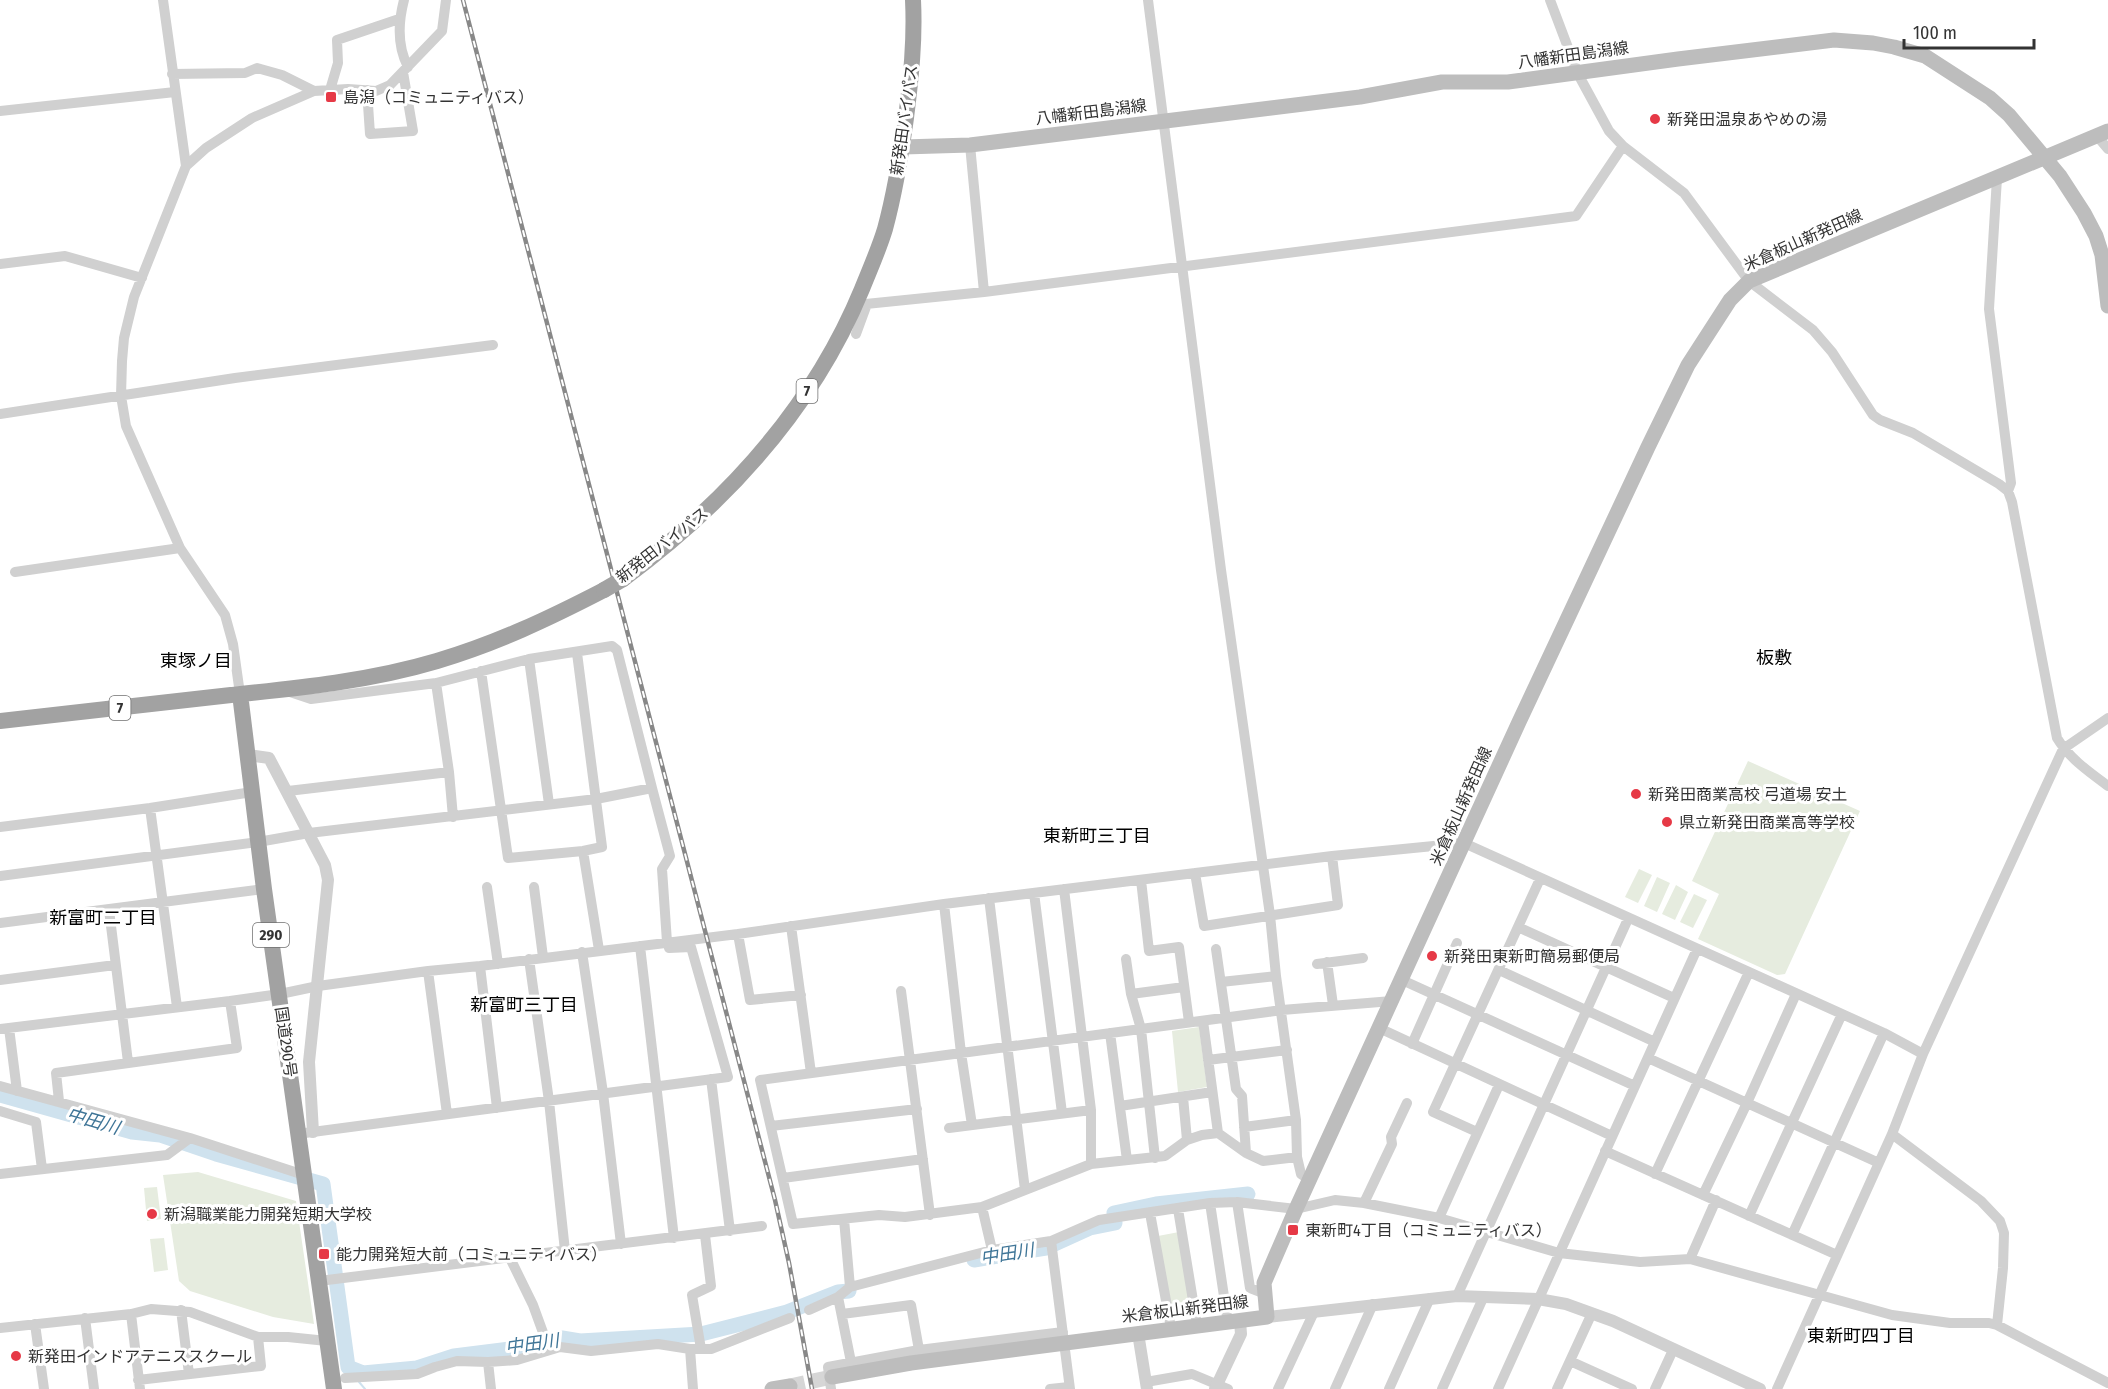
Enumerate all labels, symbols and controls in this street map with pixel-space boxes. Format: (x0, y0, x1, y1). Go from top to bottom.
scale bar (1904, 12, 2034, 50)
text: 100 m (1913, 22, 1957, 44)
street label: 八幡新田島潟線 (1516, 38, 1630, 72)
street label: 新発田バイパス (887, 63, 921, 177)
place label: 島潟（コミュニティバス） (343, 88, 534, 107)
marker: 島潟（コミュニティバス） (324, 90, 338, 104)
street label: 八幡新田島潟線 (1034, 96, 1148, 128)
place label: 新発田温泉あやめの湯 (1667, 110, 1827, 129)
marker: 新発田温泉あやめの湯 (1648, 112, 1662, 126)
street label: 米倉板山新発田線 (1741, 205, 1865, 275)
road number: 7 (796, 379, 818, 403)
street label: 新発田バイパス (612, 503, 712, 587)
district label: 板敷 (1756, 647, 1792, 669)
district label: 東塚ノ目 (160, 650, 232, 672)
road number: 7 (110, 696, 130, 720)
street label: 米倉板山新発田線 (1426, 744, 1496, 868)
place label: 新発田商業高校 弓道場 安土 (1648, 785, 1848, 804)
marker: 新発田商業高校 弓道場 安土 (1629, 787, 1643, 801)
place label: 県立新発田商業高等学校 (1679, 813, 1855, 832)
marker: 県立新発田商業高等学校 (1660, 815, 1674, 829)
district label: 東新町三丁目 (1043, 825, 1151, 847)
district label: 新富町二丁目 (49, 907, 157, 929)
road number: 290 (253, 923, 289, 947)
place label: 新発田東新町簡易郵便局 (1444, 947, 1620, 966)
marker: 新発田東新町簡易郵便局 (1425, 949, 1439, 963)
district label: 新富町三丁目 (470, 994, 578, 1016)
street label: 国道290号 (272, 1005, 300, 1079)
water label: 中田川 (64, 1103, 124, 1140)
place label: 新潟職業能力開発短期大学校 (164, 1205, 372, 1224)
marker: 新潟職業能力開発短期大学校 (145, 1207, 159, 1221)
place label: 東新町4丁目（コミュニティバス） (1305, 1221, 1552, 1240)
marker: 東新町4丁目（コミュニティバス） (1286, 1223, 1300, 1237)
water label: 中田川 (979, 1239, 1037, 1269)
place label: 能力開発短大前（コミュニティバス） (336, 1245, 607, 1264)
marker: 能力開発短大前（コミュニティバス） (317, 1247, 331, 1261)
street label: 米倉板山新発田線 (1120, 1292, 1250, 1326)
district label: 東新町四丁目 (1807, 1325, 1915, 1347)
water label: 中田川 (504, 1329, 562, 1359)
place label: 新発田インドアテニススクール (28, 1347, 252, 1366)
marker: 新発田インドアテニススクール (9, 1349, 23, 1363)

